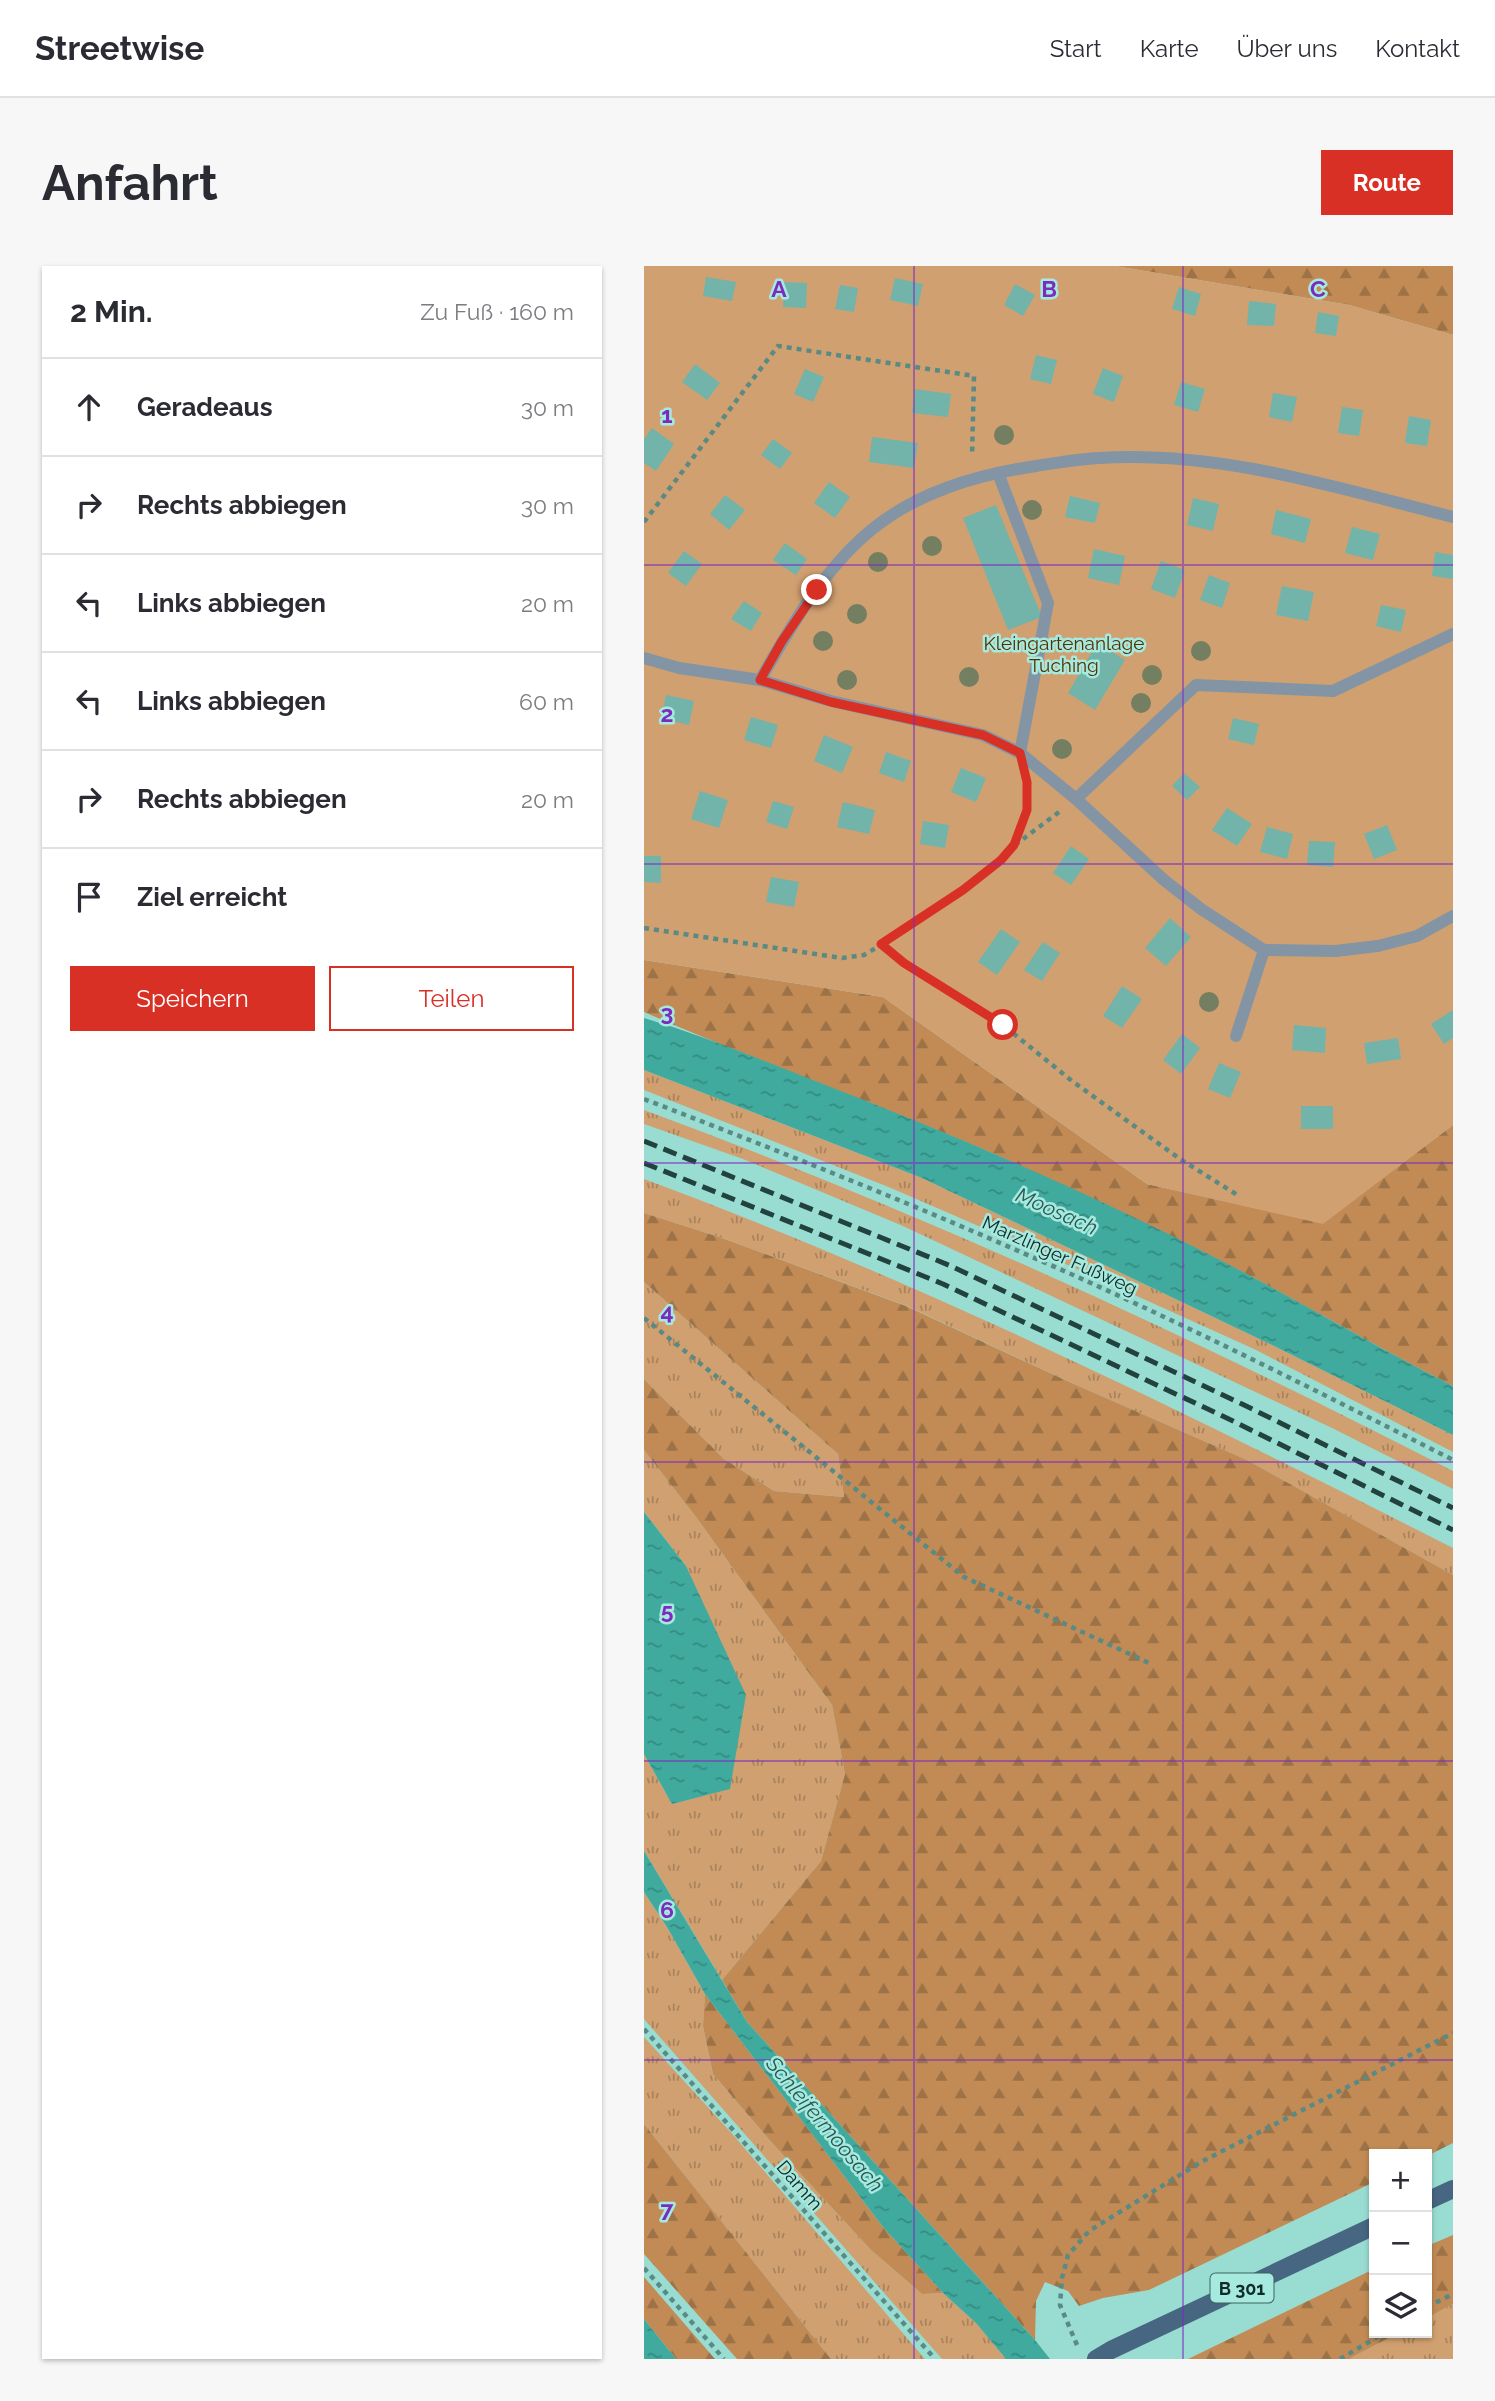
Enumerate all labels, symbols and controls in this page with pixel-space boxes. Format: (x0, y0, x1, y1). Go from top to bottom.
text: Streetwise (35, 29, 204, 68)
text: Start (1050, 34, 1102, 63)
text: Karte (1140, 34, 1199, 63)
text: Über uns (1237, 34, 1337, 63)
text: Kontakt (1375, 34, 1460, 63)
button: Route (1321, 150, 1453, 215)
text: Anfahrt (42, 154, 218, 211)
text: A (771, 275, 787, 302)
text: B (1041, 275, 1057, 302)
text: C (1310, 275, 1326, 302)
text: 2 Min. (70, 294, 153, 329)
text: Zu Fuß · 160 m (420, 298, 574, 325)
icon: ahead (70, 388, 108, 426)
text: Geradeaus (137, 392, 273, 422)
text: 30 m (521, 394, 574, 421)
text: 1 (661, 401, 673, 428)
icon: right (70, 486, 108, 524)
text: Rechts abbiegen (137, 490, 347, 520)
text: 30 m (521, 492, 574, 519)
route end (801, 574, 832, 605)
icon: left (70, 584, 108, 622)
text: Links abbiegen (137, 588, 326, 618)
text: 20 m (521, 590, 574, 617)
park label: Kleingartenanlage Tuching (984, 632, 1144, 676)
icon: left (70, 682, 108, 720)
text: Links abbiegen (137, 686, 326, 716)
text: 60 m (519, 688, 574, 715)
text: 2 (661, 700, 673, 727)
icon: right (70, 780, 108, 818)
text: Rechts abbiegen (137, 784, 347, 814)
text: 20 m (521, 786, 574, 813)
icon: arrive (70, 878, 108, 916)
text: Ziel erreicht (137, 882, 287, 912)
button: Speichern (70, 966, 315, 1031)
button: Teilen (329, 966, 574, 1031)
text: 3 (661, 999, 673, 1026)
route start (987, 1009, 1018, 1040)
water label: Moosach (1012, 1182, 1102, 1240)
street label: Marzlinger Fußweg (979, 1211, 1141, 1299)
text: 4 (660, 1298, 674, 1325)
text: 5 (661, 1597, 674, 1624)
text: 6 (660, 1896, 674, 1923)
water label: Schleifermoosach (761, 2051, 889, 2197)
map controls (1369, 2149, 1432, 2338)
button: + (1369, 2149, 1432, 2212)
street label: Damm (772, 2156, 828, 2214)
text: 7 (661, 2195, 674, 2222)
button: − (1369, 2212, 1432, 2275)
road number: B 301 (1210, 2274, 1274, 2302)
button: layers (1369, 2275, 1432, 2338)

